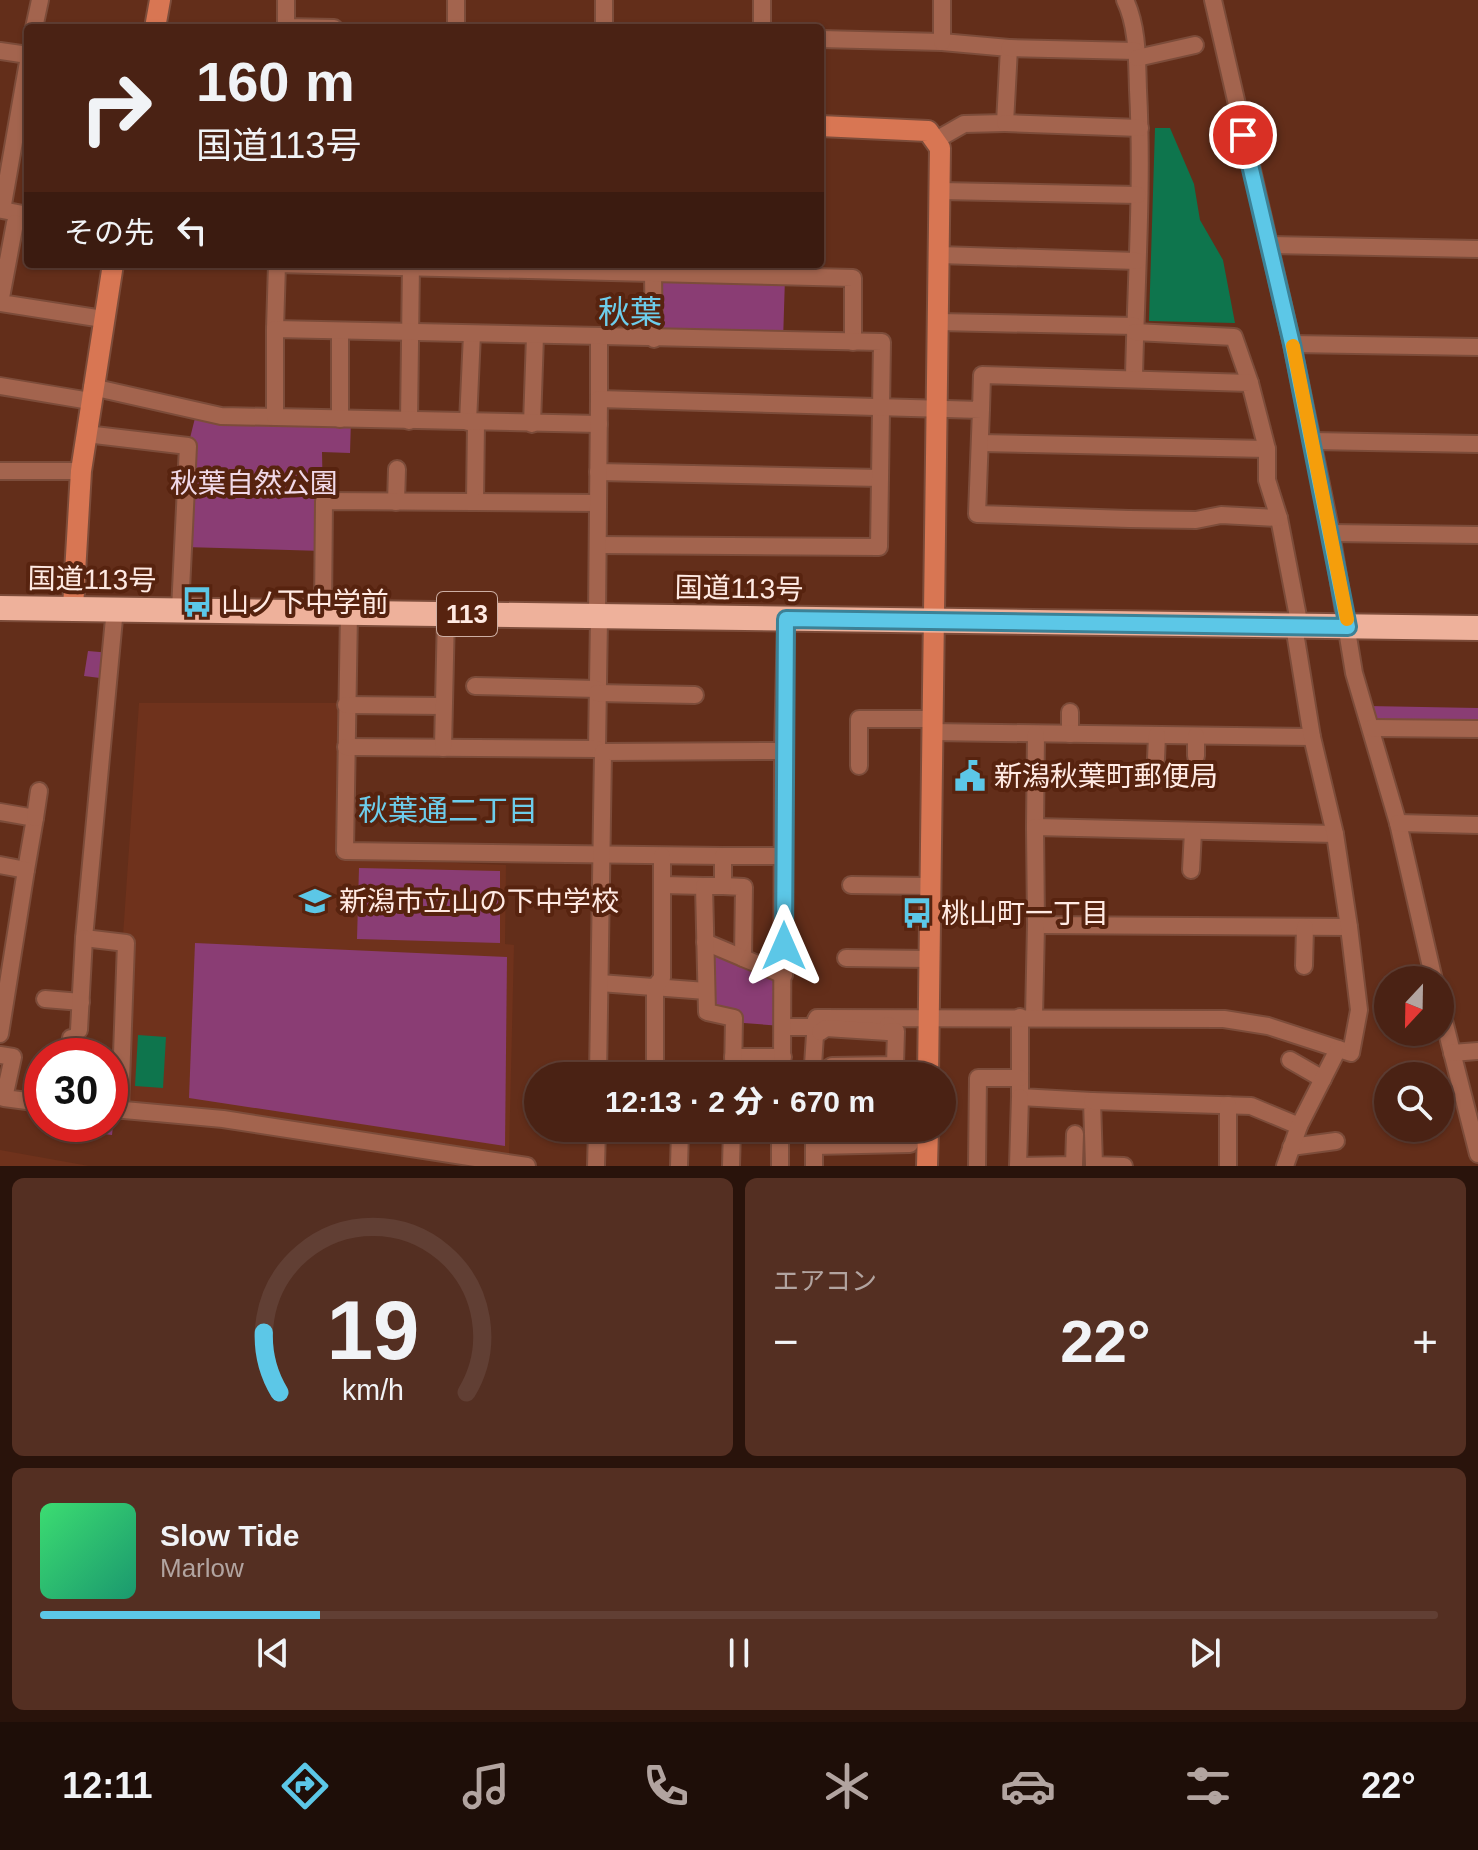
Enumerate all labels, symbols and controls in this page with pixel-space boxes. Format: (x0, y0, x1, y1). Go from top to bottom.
text: 160 m (196, 50, 355, 113)
icon: right (64, 56, 168, 160)
pin (1209, 101, 1277, 169)
icon: arrive (1221, 113, 1265, 157)
text: 国道113号 (196, 125, 361, 166)
icon: left (170, 208, 214, 252)
text: その先 (64, 216, 154, 249)
district label: 秋葉 (598, 294, 662, 330)
park label: 秋葉自然公園 (170, 468, 338, 499)
street label: 国道113号 (27, 563, 157, 596)
street label: 国道113号 (674, 572, 804, 605)
bus stop icon: 山ノ下中学前 (180, 585, 214, 619)
place label: 山ノ下中学前 (221, 587, 389, 618)
road number: 113 (437, 592, 497, 636)
public building icon: 新潟秋葉町郵便局 (953, 759, 987, 793)
place label: 新潟秋葉町郵便局 (994, 761, 1218, 792)
district label: 秋葉通二丁目 (358, 794, 538, 827)
school or university icon: 新潟市立山の下中学校 (298, 884, 332, 918)
place label: 新潟市立山の下中学校 (339, 886, 619, 917)
bus stop icon: 桃山町一丁目 (900, 896, 934, 930)
place label: 桃山町一丁目 (941, 898, 1109, 929)
position arrow (742, 904, 826, 988)
north arrow (1374, 966, 1454, 1046)
map controls (1374, 966, 1454, 1142)
speed limit sign: 30 (24, 1038, 128, 1142)
button: search (1374, 1062, 1454, 1142)
text: 12:13 · 2 分 · 670 m (605, 1085, 875, 1118)
text: エアコン (773, 1266, 877, 1296)
text: 19 (326, 1284, 419, 1377)
text: 22° (1060, 1308, 1151, 1375)
text: − (773, 1317, 799, 1366)
text: + (1412, 1317, 1438, 1366)
text: km/h (342, 1374, 403, 1406)
text: Slow Tide (160, 1519, 299, 1552)
text: Marlow (160, 1553, 244, 1583)
icon: previous (251, 1631, 295, 1675)
icon: pause (717, 1631, 761, 1675)
icon: next (1183, 1631, 1227, 1675)
icon: directions (277, 1758, 333, 1814)
icon: music (458, 1758, 514, 1814)
icon: phone (638, 1758, 694, 1814)
icon: climate (819, 1758, 875, 1814)
icon: car (1000, 1758, 1056, 1814)
icon: filters (1180, 1758, 1236, 1814)
text: 12:11 (62, 1765, 152, 1806)
text: 22° (1361, 1765, 1416, 1806)

